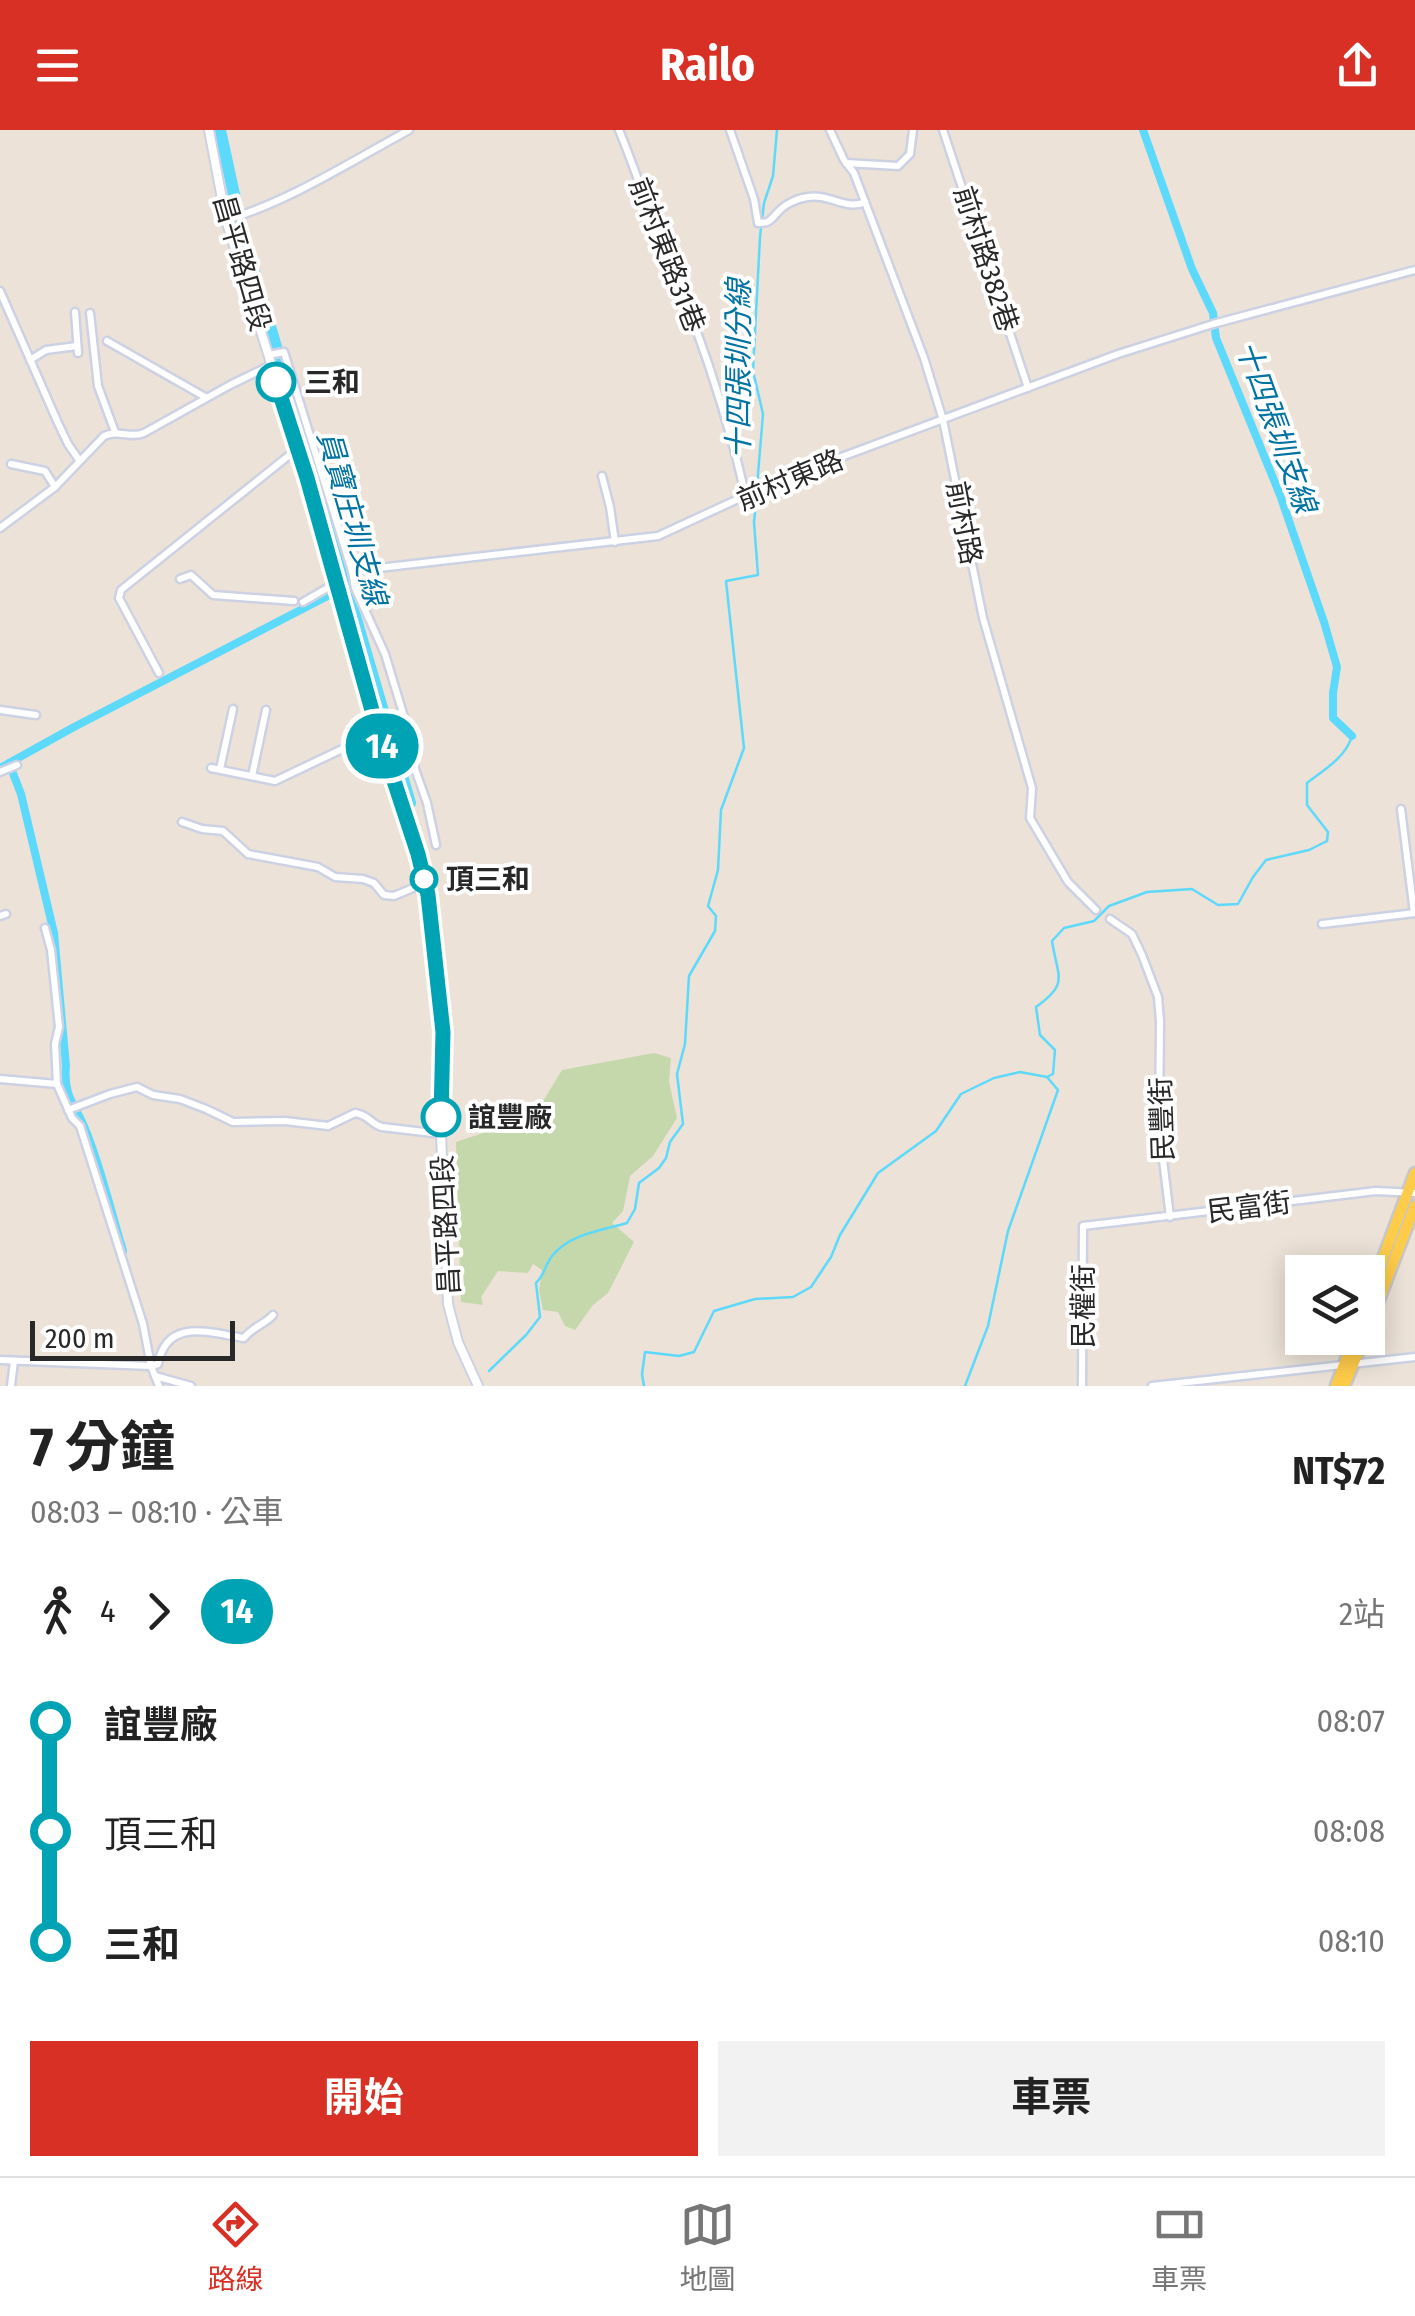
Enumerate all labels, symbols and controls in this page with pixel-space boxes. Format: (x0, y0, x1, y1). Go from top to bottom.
icon: menu (30, 38, 85, 93)
text: Railo (660, 38, 755, 92)
icon: share (1330, 38, 1385, 93)
street label: 前村東路31巷 (622, 173, 712, 337)
street label: 前村路382巷 (947, 182, 1025, 336)
street label: 昌平路四段 (207, 191, 277, 335)
water label: 十四張圳分線 (721, 276, 757, 459)
water label: 十四張圳支線 (1228, 336, 1325, 521)
marker: 三和 (257, 363, 295, 401)
place label: 三和 (304, 366, 360, 399)
water label: 員寶庄圳支線 (310, 427, 395, 612)
street label: 前村東路 (732, 443, 848, 517)
street label: 前村路 (940, 479, 988, 567)
line badge: 14 (337, 714, 427, 778)
text: 14 (366, 725, 398, 767)
place label: 頂三和 (446, 863, 530, 896)
marker: 頂三和 (411, 866, 437, 892)
street label: 民豐街 (1144, 1076, 1180, 1162)
marker: 誼豐廠 (422, 1098, 460, 1136)
place label: 誼豐廠 (468, 1101, 552, 1134)
street label: 昌平路四段 (426, 1154, 466, 1296)
street label: 民富街 (1205, 1186, 1293, 1228)
map controls (1285, 1255, 1385, 1355)
button: layers (1285, 1255, 1385, 1355)
street label: 民權街 (1067, 1264, 1100, 1348)
scale bar (30, 1316, 235, 1360)
text: 200 m (45, 1322, 115, 1355)
text: 7 分鐘 (30, 1415, 175, 1481)
text: NT$72 (1292, 1448, 1385, 1494)
text: 08:03 – 08:10 · 公車 (30, 1493, 284, 1531)
icon: walk (30, 1584, 85, 1639)
icon: forward (131, 1584, 186, 1639)
text: 14 (221, 1590, 253, 1632)
text: 4 (100, 1592, 116, 1630)
text: 2站 (1339, 1595, 1385, 1633)
text: 誼豐廠 (104, 1702, 218, 1748)
text: 08:07 (1316, 1702, 1385, 1740)
text: 頂三和 (104, 1812, 218, 1858)
text: 08:08 (1313, 1812, 1385, 1850)
text: 三和 (104, 1922, 180, 1968)
text: 08:10 (1318, 1922, 1385, 1960)
button: 開始 (30, 2041, 698, 2156)
button: 車票 (718, 2041, 1385, 2156)
tab: 路線 (208, 2197, 264, 2297)
tab: 地圖 (679, 2197, 735, 2297)
tab: 車票 (1151, 2197, 1207, 2297)

